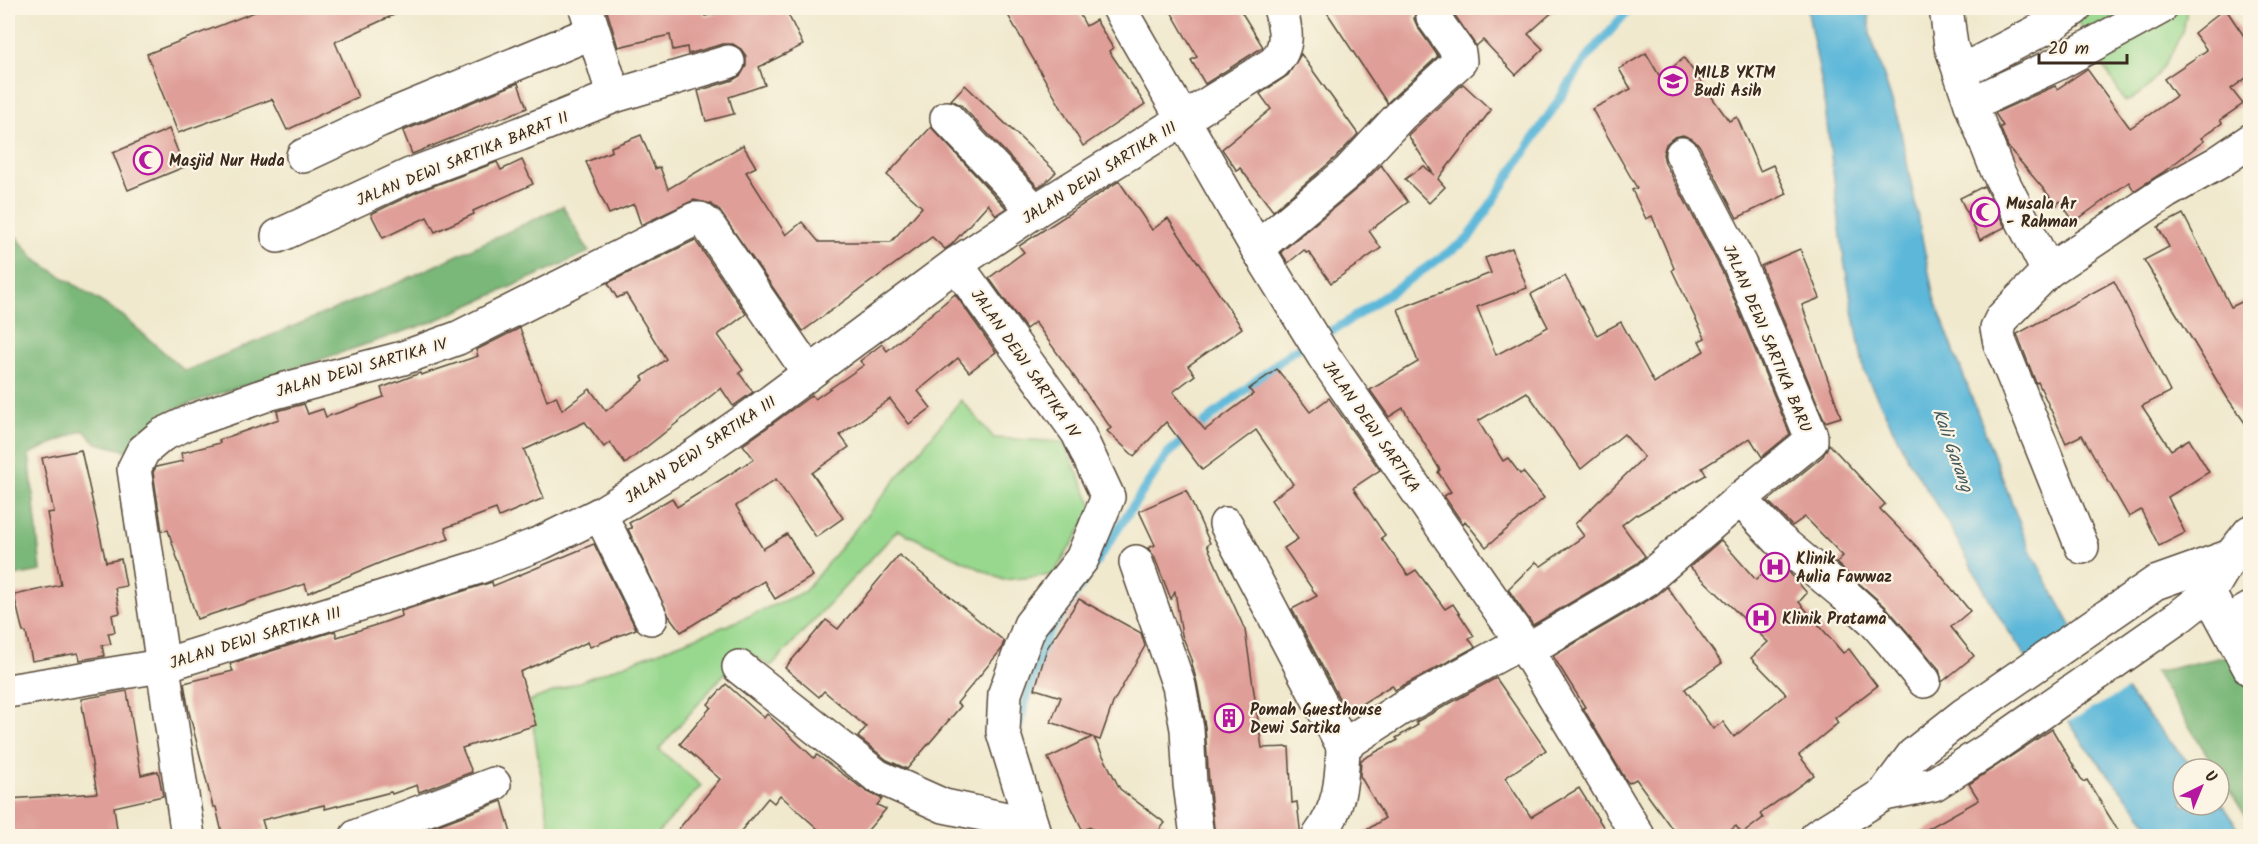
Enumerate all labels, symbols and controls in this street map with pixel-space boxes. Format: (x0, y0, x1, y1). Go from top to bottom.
scale bar (2039, 27, 2128, 65)
text: 20 m (2048, 35, 2089, 64)
place label: MILB YKTM Budi Asih (1694, 61, 1776, 104)
school or university icon: MILB YKTM Budi Asih (1657, 65, 1689, 97)
street label: JALAN DEWI SARTIKA BARAT II (353, 105, 573, 214)
street label: JALAN DEWI SARTIKA III (1018, 115, 1182, 231)
mosque icon: Masjid Nur Huda (132, 144, 164, 176)
place label: Masjid Nur Huda (169, 149, 285, 174)
place label: Musala Ar - Rahman (2006, 192, 2078, 235)
mosque icon: Musala Ar - Rahman (1969, 196, 2001, 228)
street label: JALAN DEWI SARTIKA BARU (1716, 241, 1818, 437)
street label: JALAN DEWI SARTIKA IV (964, 284, 1087, 445)
street label: JALAN DEWI SARTIKA IV (273, 332, 451, 405)
street label: JALAN DEWI SARTIKA (1316, 355, 1426, 498)
street label: JALAN DEWI SARTIKA III (620, 390, 782, 510)
water label: Kali Garang (1923, 405, 1981, 498)
place label: Klinik Aulia Fawwaz (1796, 547, 1892, 590)
hospital icon: Klinik Aulia Fawwaz (1759, 551, 1791, 583)
street label: JALAN DEWI SARTIKA III (167, 600, 344, 676)
hospital icon: Klinik Pratama (1745, 602, 1777, 634)
place label: Klinik Pratama (1782, 607, 1887, 632)
place label: Pomah Guesthouse Dewi Sartika (1250, 698, 1382, 741)
building icon: Pomah Guesthouse Dewi Sartika (1213, 702, 1245, 734)
north arrow (2171, 757, 2231, 817)
text: U (2198, 765, 2223, 790)

